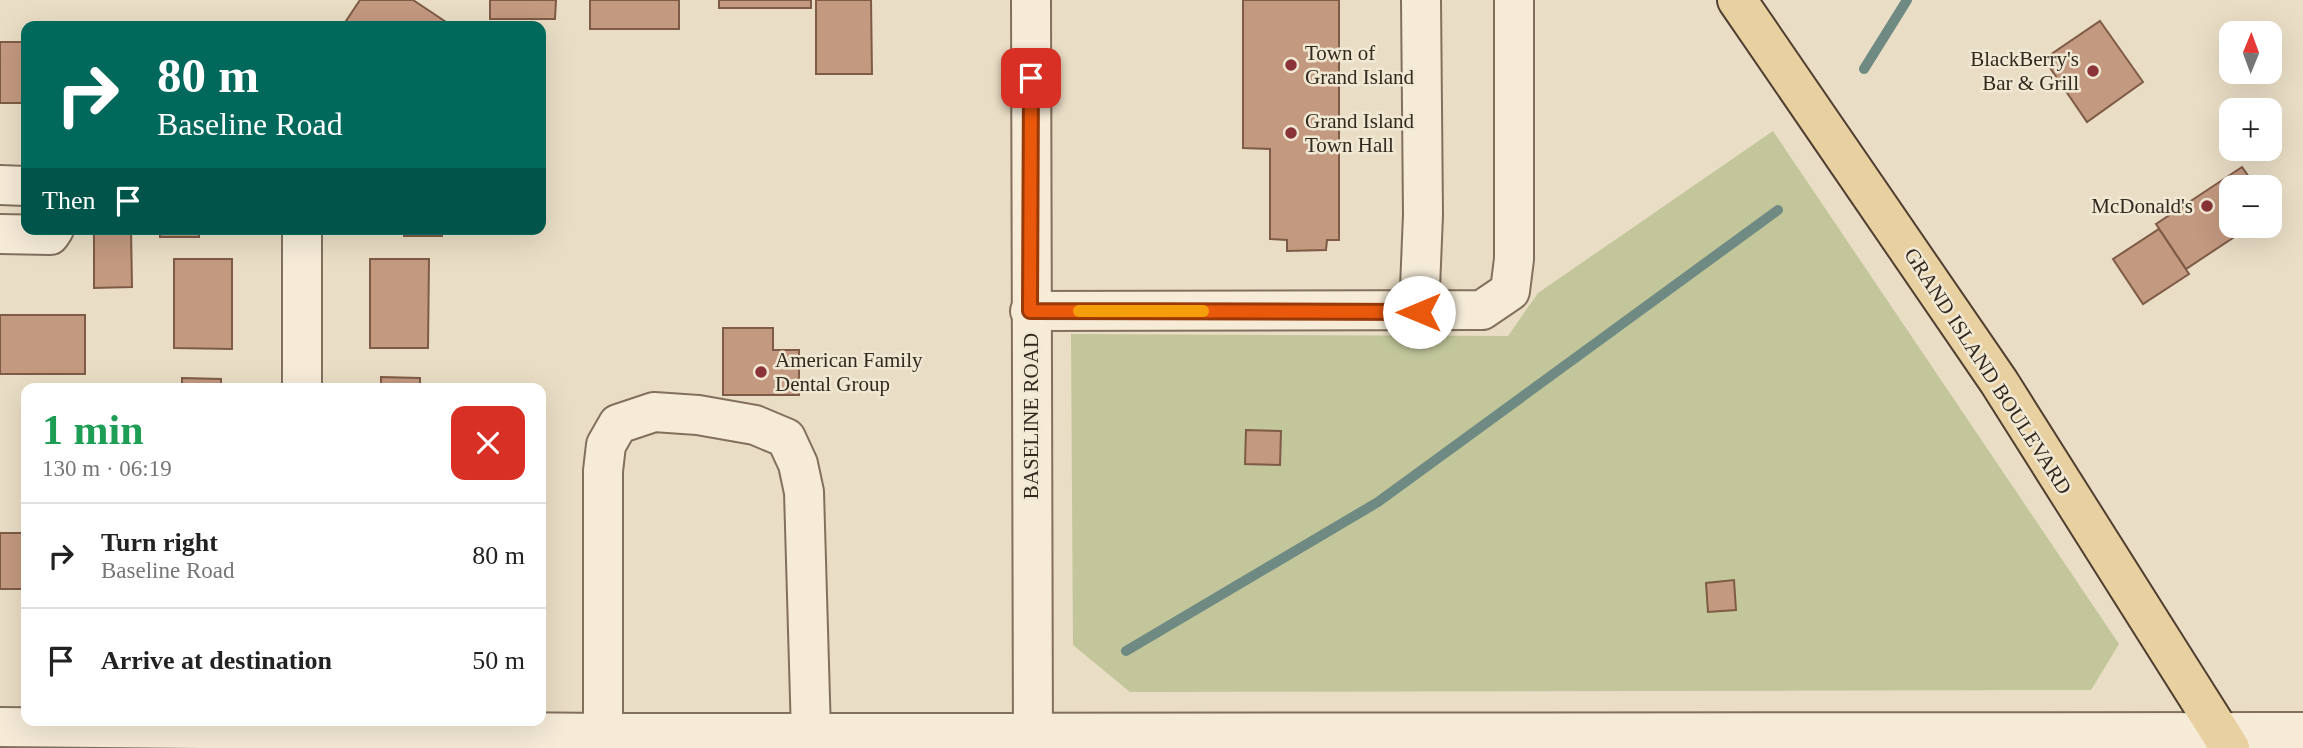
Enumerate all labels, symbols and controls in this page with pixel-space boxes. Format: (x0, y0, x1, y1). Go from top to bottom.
north arrow (2219, 21, 2282, 84)
map controls (2219, 21, 2282, 238)
place label: Town of Grand Island (1305, 41, 1415, 89)
place label: BlackBerry's Bar & Grill (1970, 47, 2079, 95)
text: 80 m (157, 48, 259, 103)
pin (1001, 48, 1061, 108)
icon: right (42, 49, 133, 140)
marker: Town of Grand Island (1283, 57, 1299, 73)
icon: arrive (1012, 59, 1050, 97)
marker: BlackBerry's Bar & Grill (2085, 63, 2101, 79)
button: + (2219, 98, 2282, 161)
text: Baseline Road (157, 106, 343, 142)
place label: Grand Island Town Hall (1305, 109, 1415, 157)
marker: Grand Island Town Hall (1283, 125, 1299, 141)
button: − (2219, 175, 2282, 238)
icon: arrive (109, 182, 147, 220)
text: Then (42, 186, 95, 215)
place label: McDonald's (2091, 194, 2193, 218)
marker: McDonald's (2199, 198, 2215, 214)
street label: GRAND ISLAND BOULEVARD (1899, 243, 2077, 499)
position arrow (1382, 275, 1456, 349)
street label: BASELINE ROAD (1019, 333, 1043, 499)
place label: American Family Dental Group (775, 348, 923, 396)
marker: American Family Dental Group (753, 364, 769, 380)
button: close (451, 406, 525, 480)
text: 1 min (42, 407, 144, 453)
text: 130 m · 06:19 (42, 456, 172, 481)
text: Turn right (101, 528, 218, 557)
icon: right (42, 537, 80, 575)
text: 80 m (472, 541, 525, 570)
text: Baseline Road (101, 558, 235, 583)
icon: arrive (42, 642, 80, 680)
text: Arrive at destination (101, 646, 332, 675)
text: 50 m (472, 646, 525, 675)

